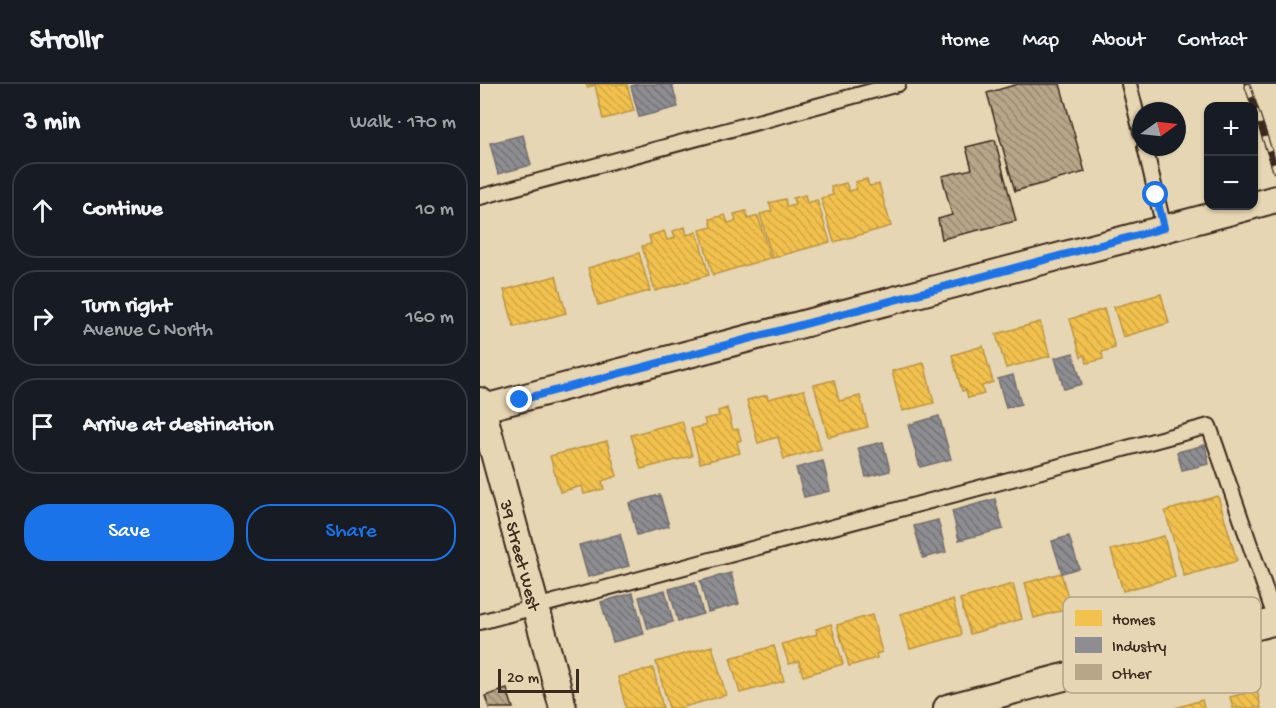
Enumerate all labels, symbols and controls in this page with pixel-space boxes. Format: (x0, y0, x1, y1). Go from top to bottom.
text: Strollr (30, 25, 101, 58)
text: Home (941, 29, 989, 54)
text: Map (1022, 29, 1059, 54)
text: About (1092, 29, 1145, 54)
text: Contact (1178, 29, 1246, 54)
north arrow (1132, 102, 1186, 156)
map controls (1204, 102, 1258, 210)
button: + (1204, 102, 1258, 156)
text: 3 min (24, 108, 80, 139)
text: Walk · 170 m (350, 112, 456, 135)
button: − (1204, 156, 1258, 210)
route start (1142, 181, 1168, 207)
icon: ahead (26, 194, 59, 227)
text: Continue (83, 197, 163, 223)
text: 10 m (416, 199, 454, 222)
text: Turn right (83, 294, 171, 320)
icon: right (26, 302, 59, 335)
text: 160 m (405, 307, 454, 330)
text: Avenue C North (83, 320, 213, 343)
route end (506, 386, 532, 412)
icon: arrive (26, 410, 59, 443)
text: Arrive at destination (83, 413, 273, 439)
street label: 39 Street West (494, 497, 544, 615)
button: Save (24, 504, 234, 561)
button: Share (246, 504, 456, 561)
legend (1063, 597, 1261, 693)
text: Homes (1112, 612, 1156, 631)
text: Industry (1112, 639, 1166, 658)
scale bar (498, 666, 579, 694)
text: Other (1112, 666, 1152, 685)
text: 20 m (507, 670, 539, 689)

